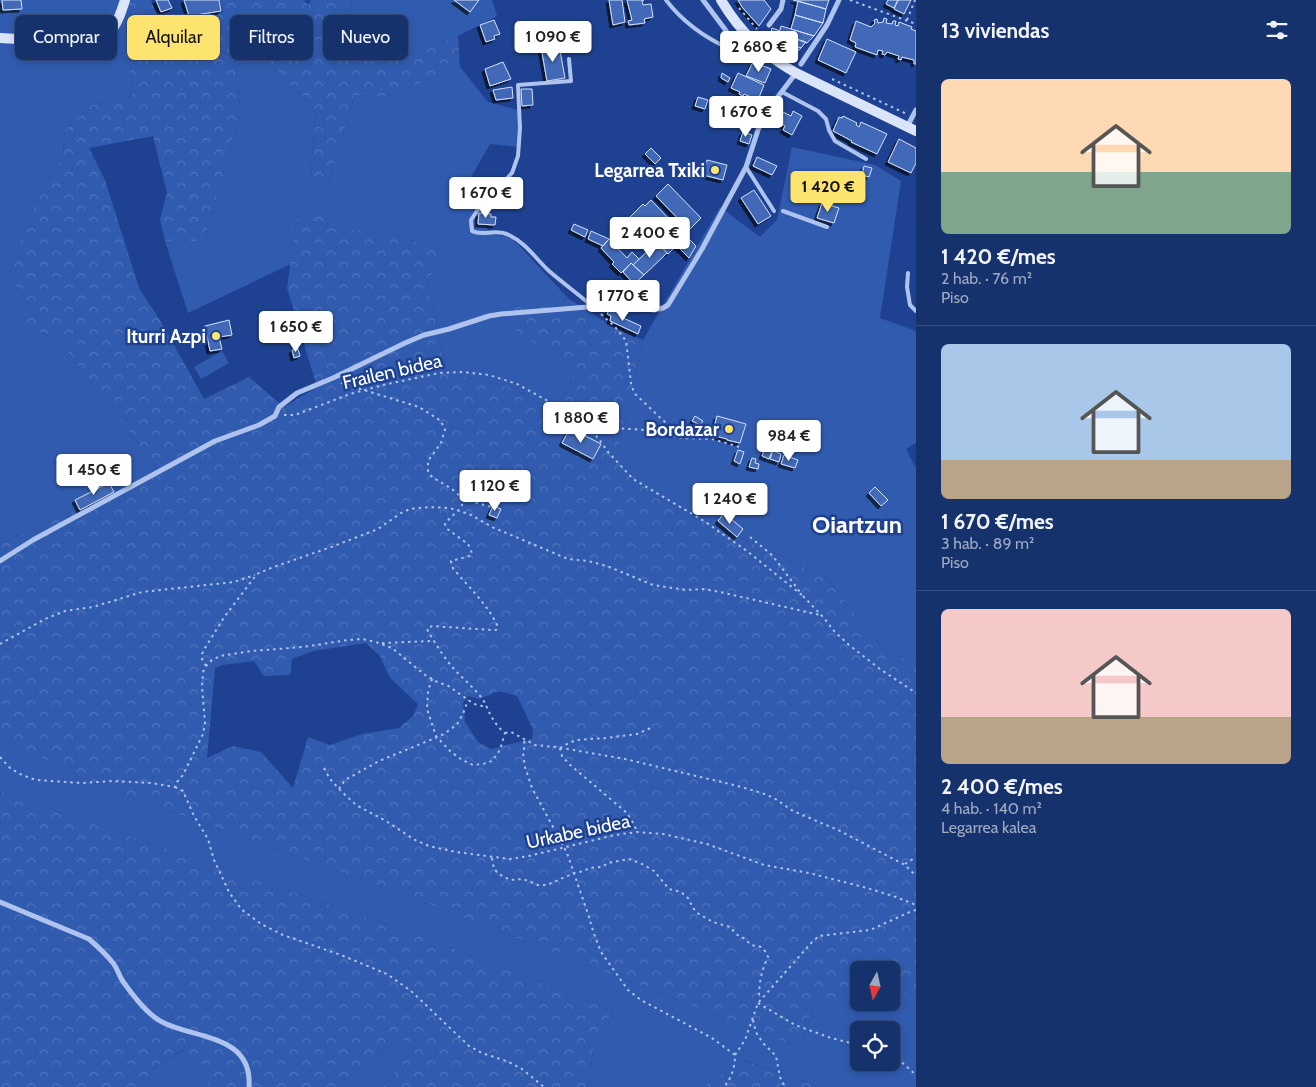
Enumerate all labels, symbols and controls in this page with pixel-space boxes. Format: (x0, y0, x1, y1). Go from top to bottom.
chip: Comprar (15, 15, 117, 60)
chip: Alquilar (127, 15, 220, 60)
chip: Filtros (230, 15, 313, 60)
chip: Nuevo (323, 15, 408, 60)
icon: filters (1263, 16, 1291, 44)
text: 13 viviendas (941, 18, 1049, 43)
pin: 1 090 € (507, 20, 599, 63)
text: 1 090 € (526, 27, 580, 46)
pin: 2 680 € (713, 30, 805, 73)
text: 2 680 € (731, 37, 787, 56)
pin: 1 670 € (700, 96, 792, 138)
text: 1 670 € (720, 102, 772, 121)
icon: home (1071, 111, 1161, 201)
place label: Legarrea Txiki (594, 159, 705, 182)
marker: Legarrea Txiki (709, 164, 721, 176)
pin: 1 420 € (782, 170, 874, 213)
pin: 1 670 € (440, 176, 532, 219)
text: 1 420 € (801, 177, 855, 196)
text: 1 670 € (460, 183, 512, 202)
pin: 2 400 € (604, 216, 696, 259)
text: 2 400 € (621, 223, 679, 242)
text: 1 420 €/mes (941, 244, 1056, 269)
text: 2 hab. · 76 m² (941, 269, 1032, 288)
pin: 1 770 € (577, 280, 669, 322)
text: 1 770 € (598, 286, 648, 305)
text: Piso (941, 288, 969, 307)
pin: 1 650 € (250, 310, 342, 353)
text: 1 650 € (270, 317, 322, 336)
place label: Iturri Azpi (126, 325, 206, 348)
marker: Iturri Azpi (210, 330, 222, 342)
street label: Frailen bidea (340, 349, 444, 394)
icon: home (1071, 377, 1161, 467)
pin: 1 880 € (535, 402, 627, 444)
text: 1 880 € (554, 408, 608, 427)
place label: Bordazar (645, 418, 720, 441)
pin: 984 € (754, 420, 824, 462)
marker: Bordazar (723, 423, 735, 435)
text: 984 € (768, 426, 810, 445)
pin: 1 450 € (48, 454, 140, 496)
text: 1 450 € (67, 460, 121, 479)
pin: 1 120 € (449, 470, 541, 512)
text: 1 120 € (470, 476, 520, 495)
pin: 1 240 € (684, 482, 776, 525)
text: 1 240 € (703, 489, 757, 508)
text: 1 670 €/mes (941, 509, 1054, 534)
district label: Oiartzun (812, 510, 902, 539)
text: 3 hab. · 89 m² (941, 534, 1034, 553)
text: Piso (941, 553, 969, 572)
icon: home (1071, 642, 1161, 732)
text: 2 400 €/mes (941, 774, 1063, 799)
text: 4 hab. · 140 m² (941, 799, 1042, 818)
street label: Urkabe bidea (524, 809, 632, 854)
text: Legarrea kalea (941, 818, 1036, 837)
north arrow (850, 961, 900, 1011)
map controls (850, 961, 900, 1071)
button: locate (850, 1021, 900, 1071)

